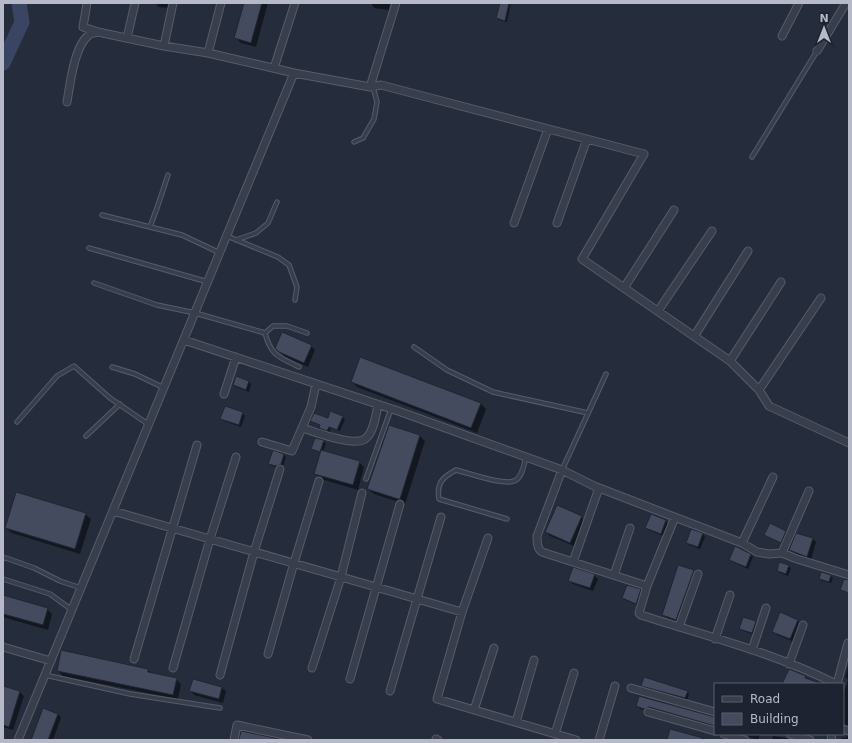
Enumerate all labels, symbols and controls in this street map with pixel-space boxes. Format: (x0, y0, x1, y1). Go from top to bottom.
north arrow (804, 8, 844, 48)
text: N (819, 12, 829, 25)
legend (714, 683, 844, 735)
text: Road (750, 692, 780, 706)
text: Building (750, 712, 799, 726)

